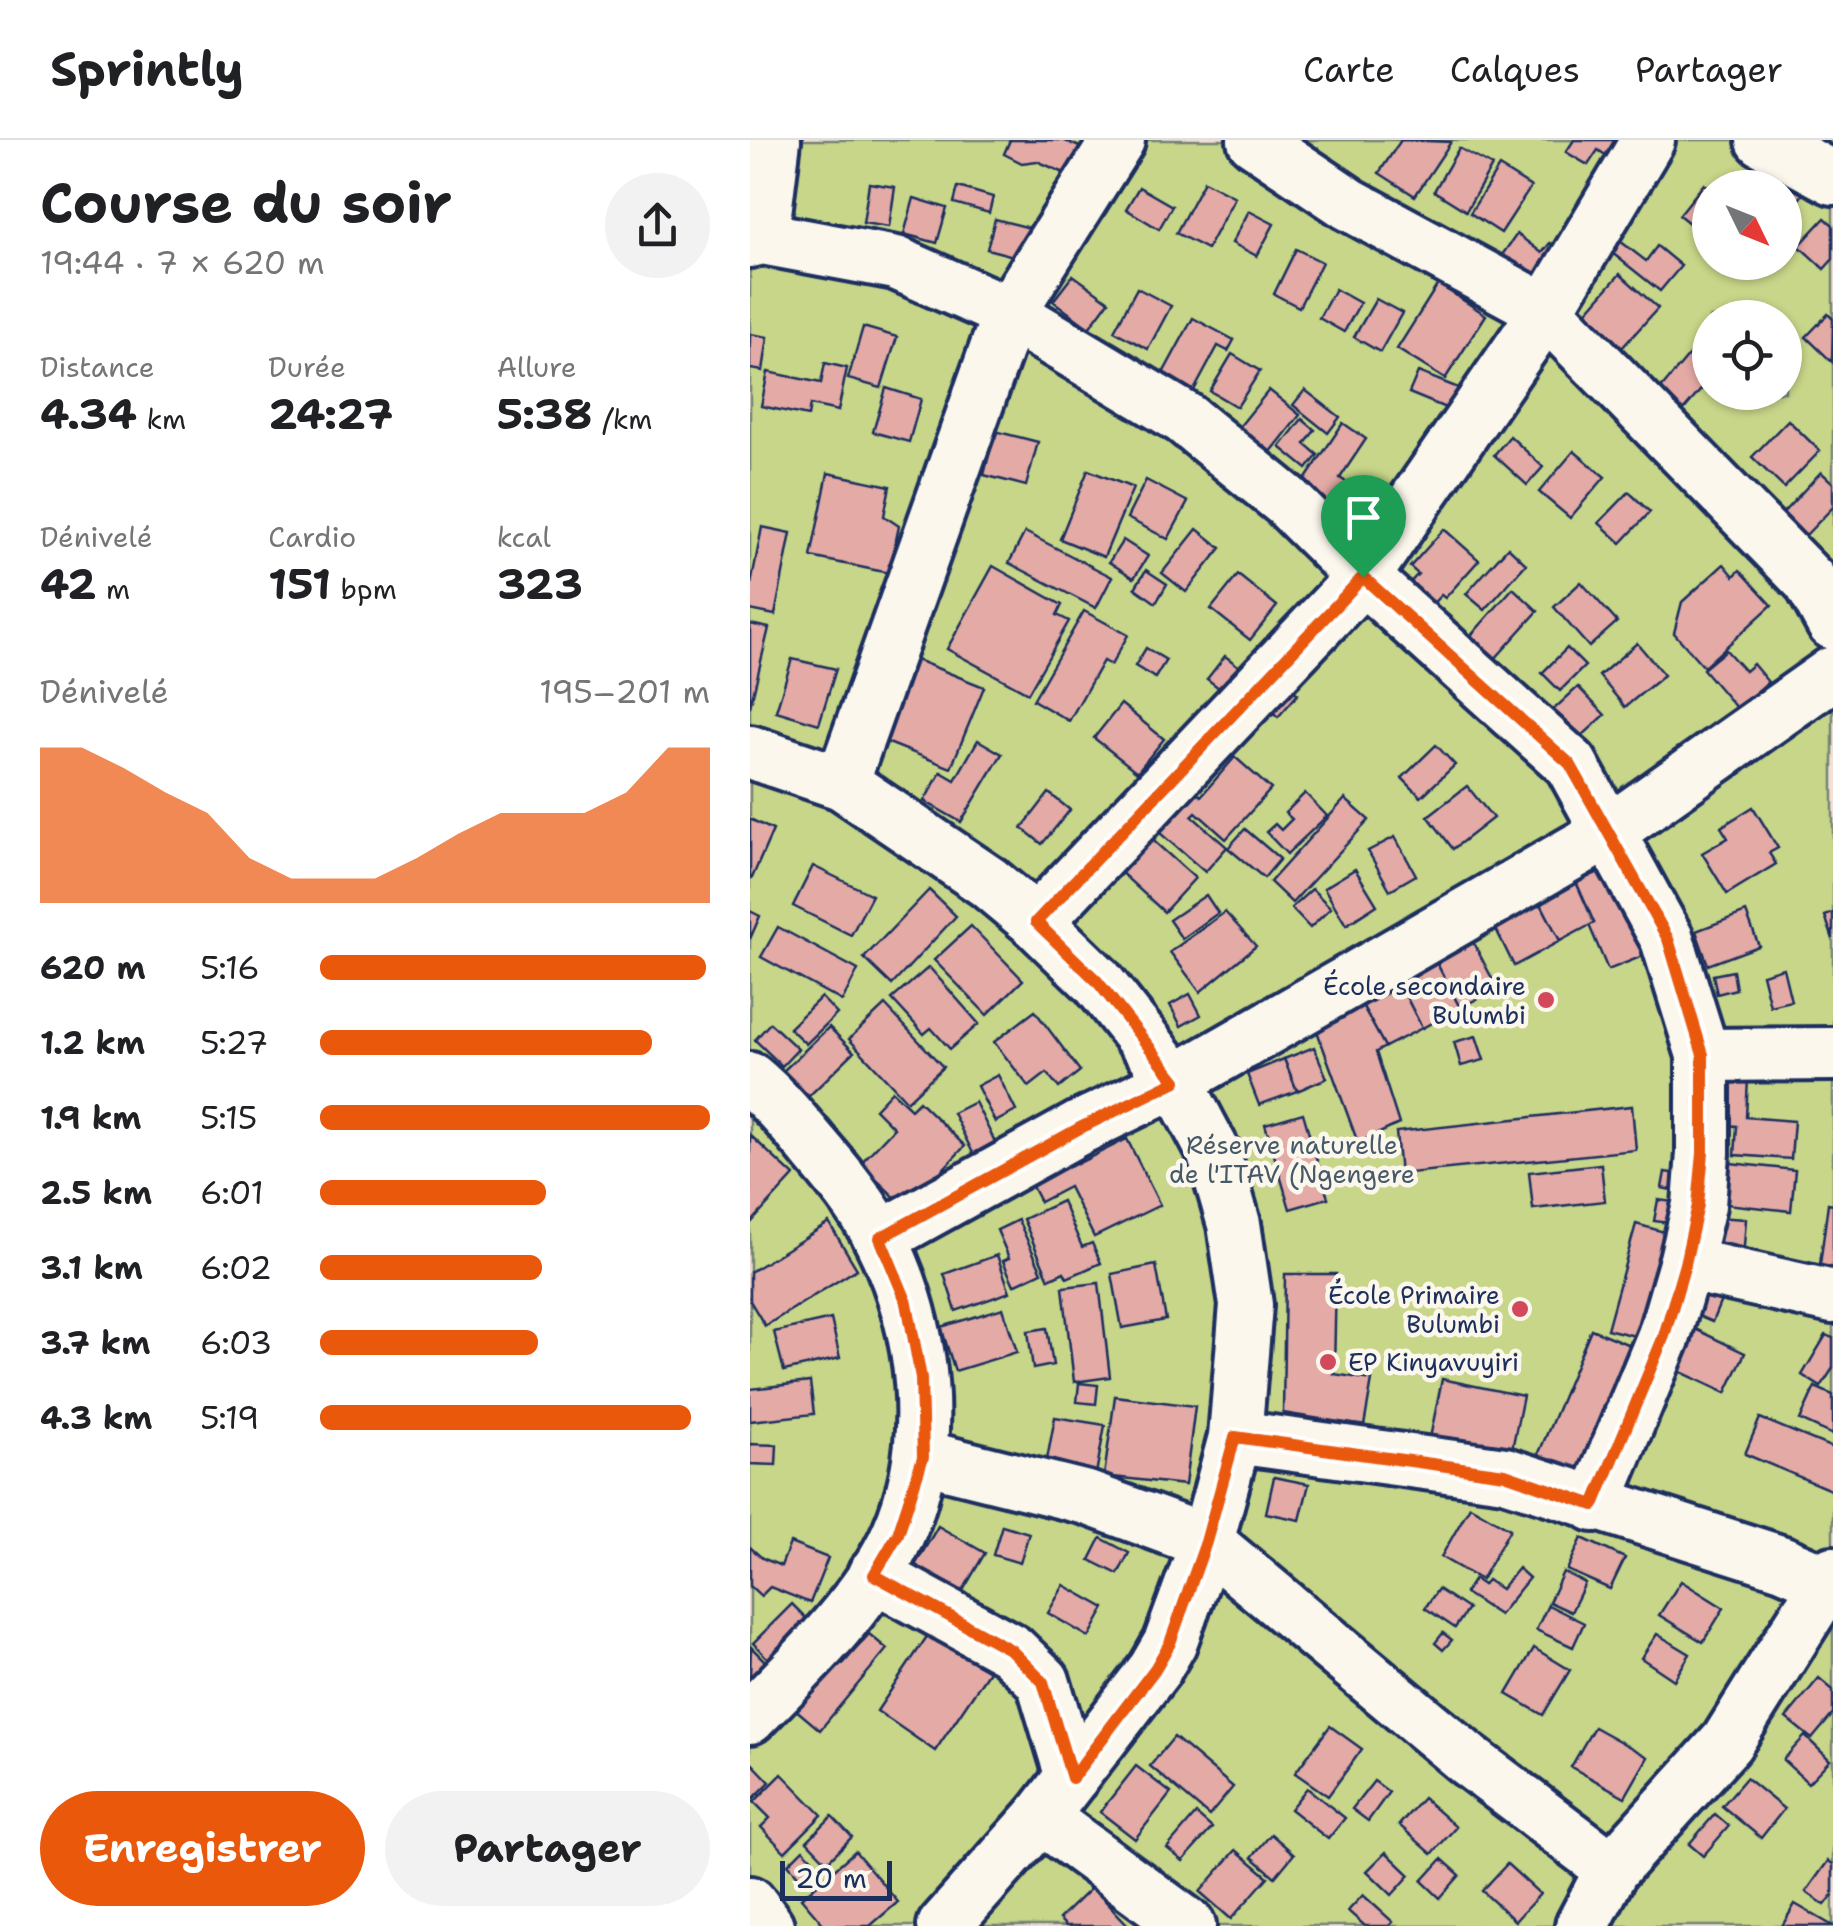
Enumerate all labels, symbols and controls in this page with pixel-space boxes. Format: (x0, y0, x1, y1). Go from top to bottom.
text: Sprintly (50, 37, 244, 101)
text: Carte (1303, 46, 1395, 93)
text: Calques (1450, 46, 1580, 93)
text: Partager (1635, 46, 1783, 93)
text: Course du soir (40, 166, 452, 240)
north arrow (1692, 170, 1802, 280)
map controls (1692, 170, 1802, 410)
button: share (605, 173, 710, 278)
text: 19:44 · 7 × 620 m (40, 241, 325, 284)
button: locate (1692, 300, 1802, 410)
text: Distance (40, 348, 155, 386)
text: Durée (268, 348, 346, 386)
text: Allure (497, 348, 577, 386)
text: 4.34 (40, 386, 137, 442)
text: 24:27 (268, 386, 393, 442)
text: 5:38 (497, 386, 593, 442)
text: km (137, 400, 186, 438)
text: /km (593, 400, 652, 438)
pin (1321, 475, 1406, 578)
icon: arrive (1336, 490, 1391, 545)
text: Dénivelé (40, 518, 153, 556)
text: Cardio (268, 518, 356, 556)
text: kcal (497, 518, 551, 556)
text: 42 (40, 556, 97, 612)
text: 151 (268, 556, 331, 612)
text: 323 (497, 556, 583, 612)
text: m (97, 570, 130, 608)
text: bpm (331, 570, 397, 608)
text: Dénivelé (40, 670, 169, 713)
text: 195–201 m (539, 670, 710, 713)
text: 620 m (40, 946, 146, 989)
text: 5:16 (200, 946, 260, 989)
place label: École secondaire Bulumbi (1323, 969, 1526, 1032)
marker: École secondaire Bulumbi (1535, 989, 1557, 1011)
text: 1.2 km (40, 1021, 145, 1064)
text: 5:27 (200, 1021, 268, 1064)
text: 1.9 km (40, 1096, 141, 1139)
text: 5:15 (200, 1096, 257, 1139)
park label: Réserve naturelle de l'ITAV (Ngengere (1169, 1128, 1415, 1191)
text: 2.5 km (40, 1171, 152, 1214)
text: 6:01 (200, 1171, 264, 1214)
text: 3.1 km (40, 1246, 143, 1289)
text: 6:02 (200, 1246, 272, 1289)
place label: École Primaire Bulumbi (1328, 1278, 1500, 1341)
marker: École Primaire Bulumbi (1509, 1298, 1531, 1320)
text: 3.7 km (40, 1321, 150, 1364)
text: 6:03 (200, 1321, 272, 1364)
place label: EP Kinyavuyiri (1348, 1345, 1519, 1379)
marker: EP Kinyavuyiri (1317, 1351, 1339, 1373)
text: 4.3 km (40, 1396, 153, 1439)
text: 5:19 (200, 1396, 259, 1439)
button: Enregistrer (40, 1791, 365, 1906)
button: Partager (385, 1791, 710, 1906)
scale bar (780, 1856, 892, 1900)
text: 20 m (795, 1859, 867, 1897)

